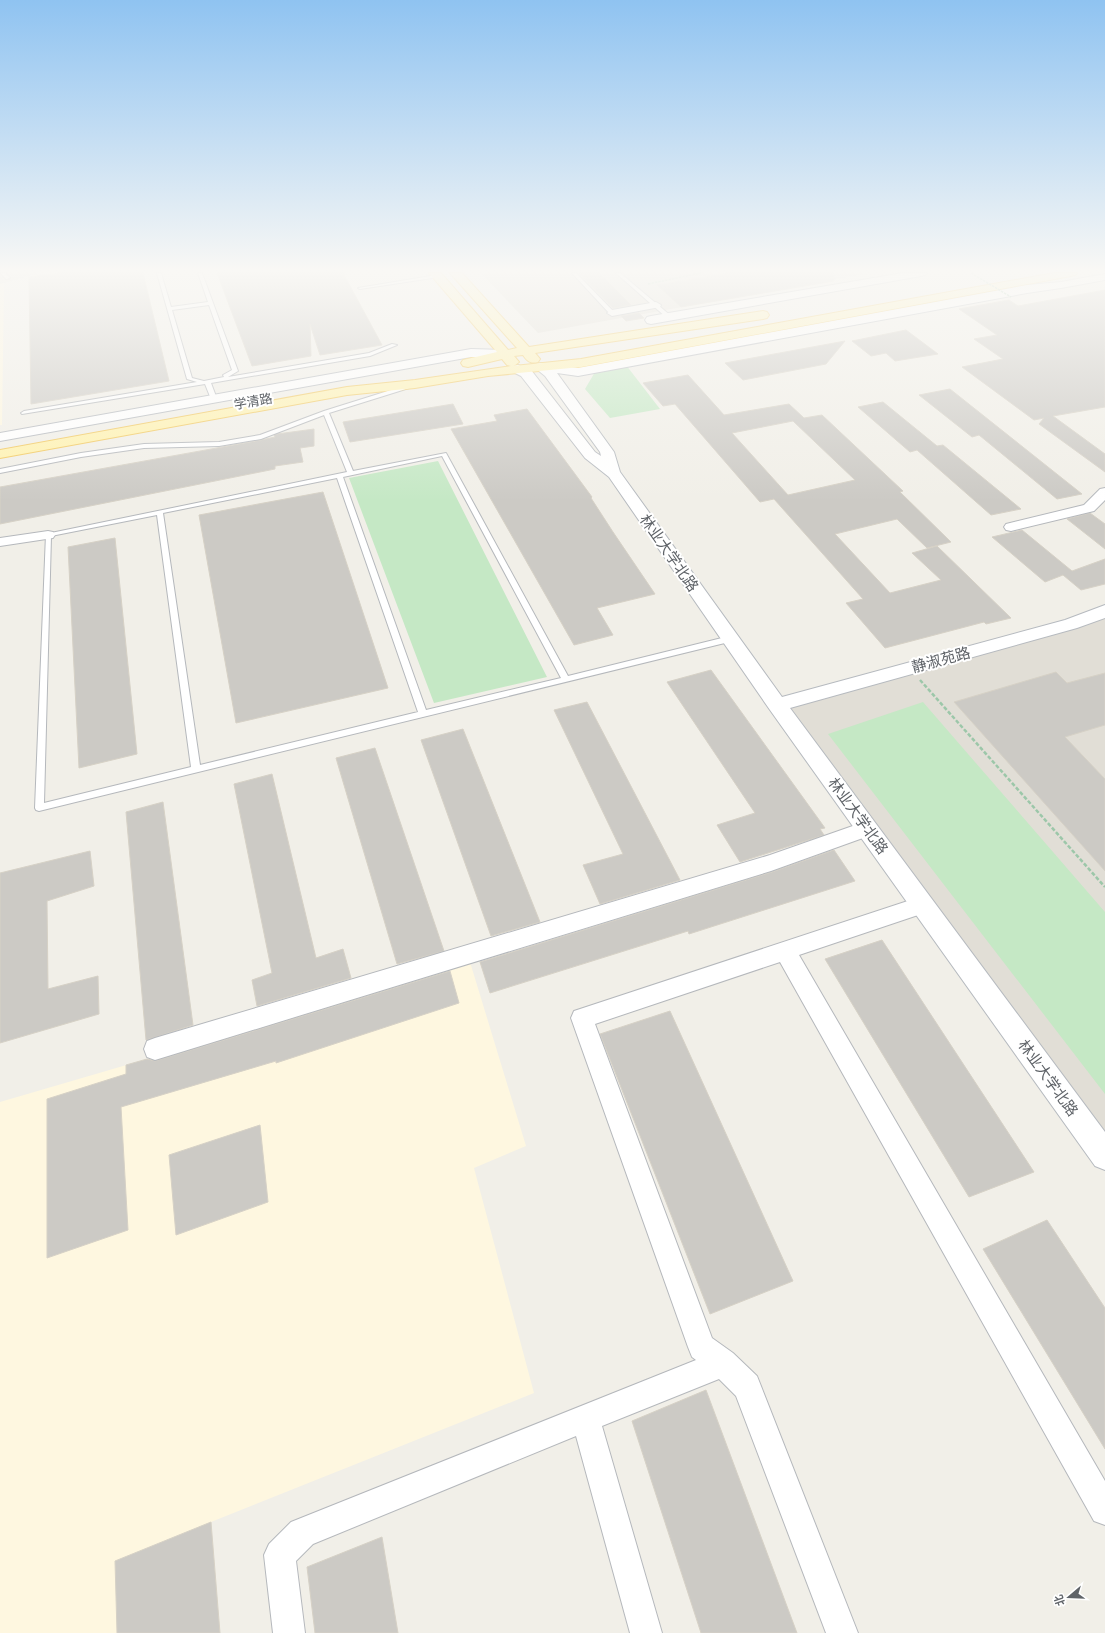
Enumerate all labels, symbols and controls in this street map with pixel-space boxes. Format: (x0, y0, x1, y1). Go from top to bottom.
street label: 学清路 (232, 390, 274, 412)
street label: 林业大学北路 (636, 511, 702, 595)
street label: 静淑苑路 (910, 644, 972, 676)
street label: 林业大学北路 (824, 774, 892, 858)
street label: 林业大学北路 (1014, 1036, 1082, 1120)
north arrow (1049, 1577, 1089, 1617)
text: 北 (1051, 1593, 1068, 1608)

